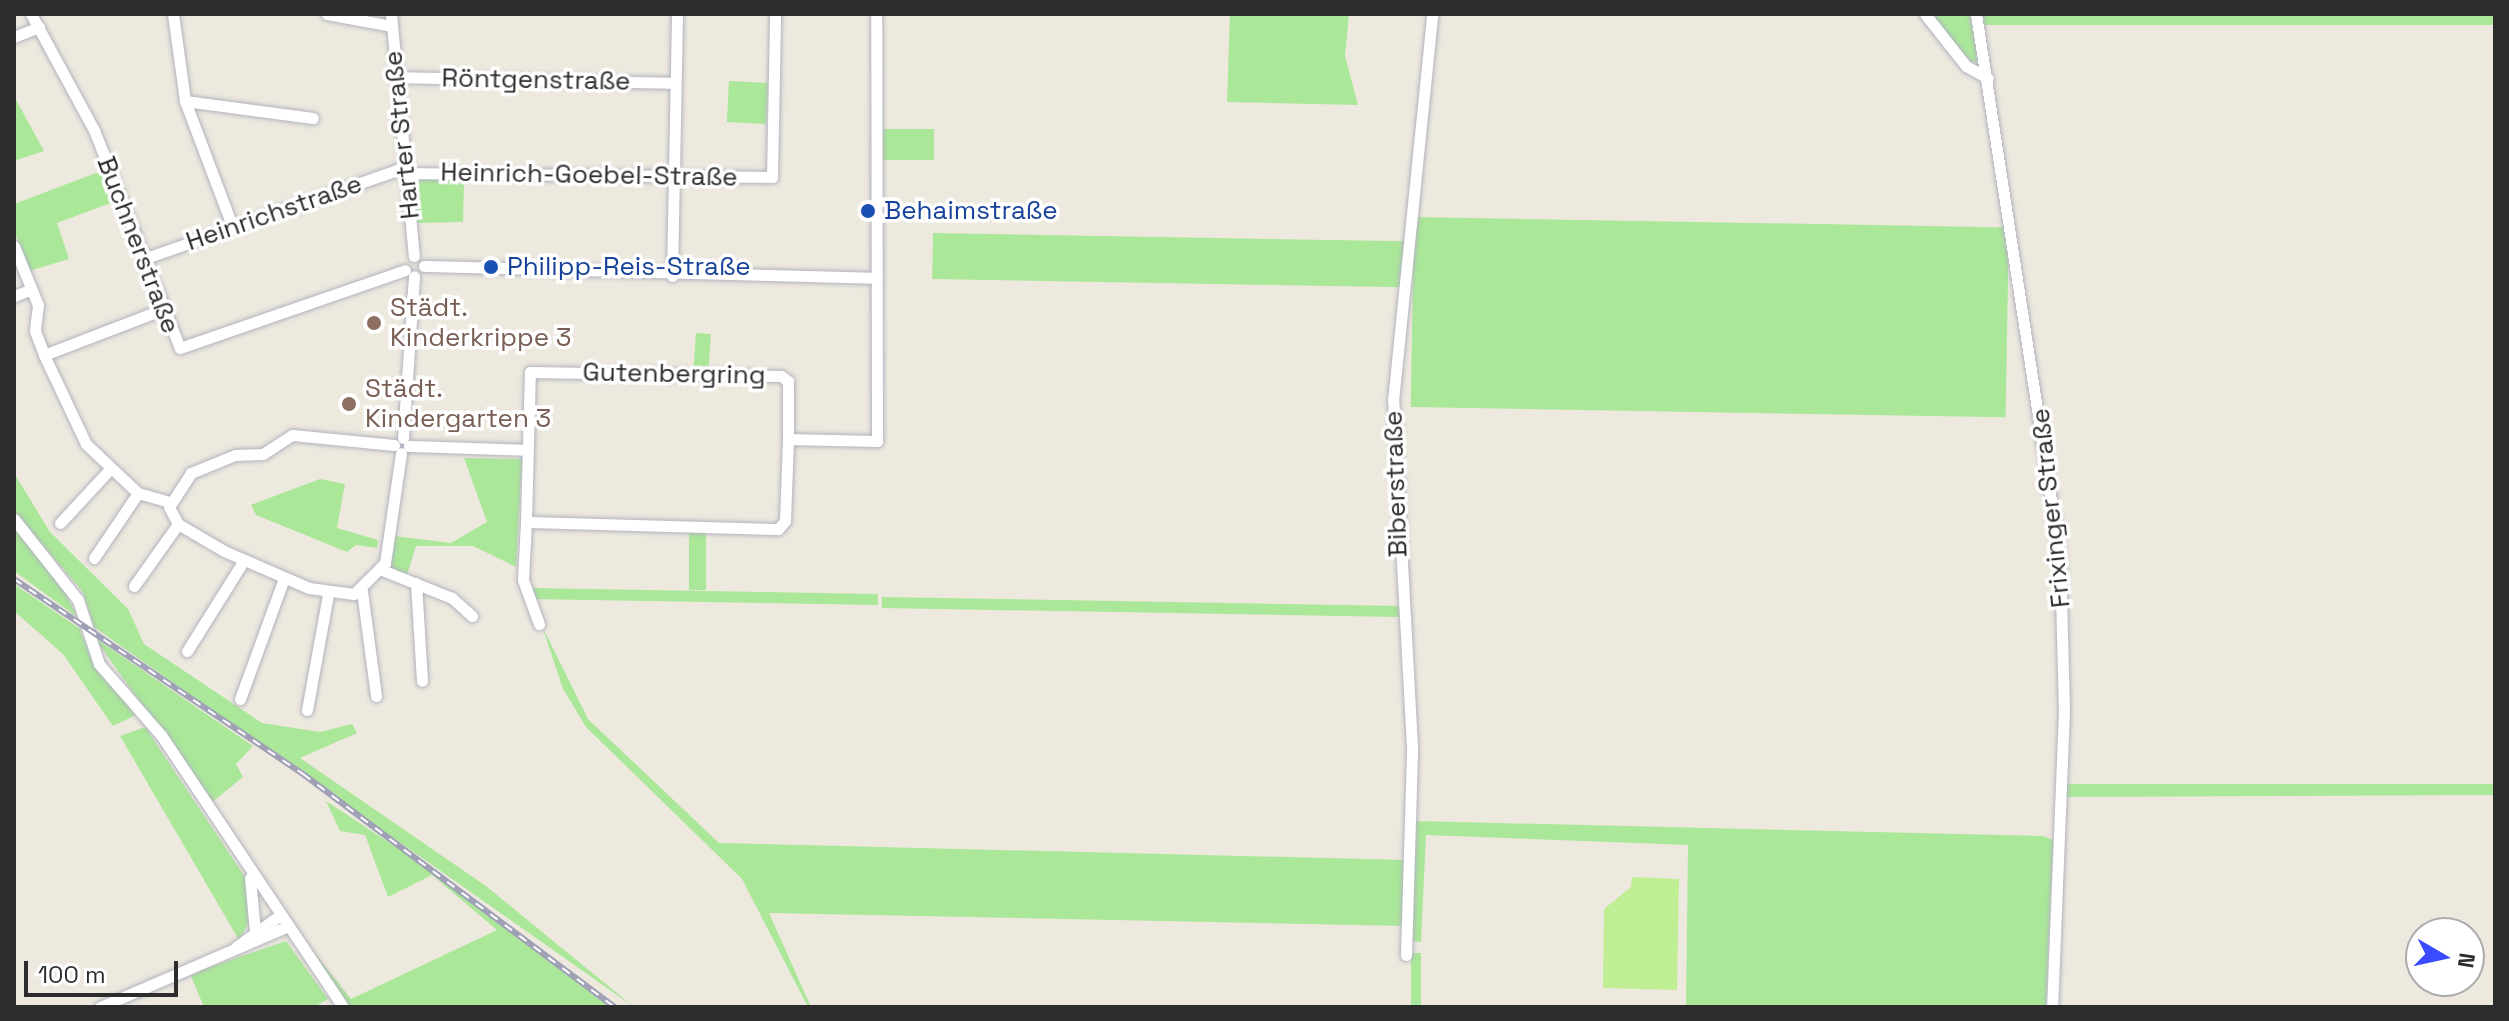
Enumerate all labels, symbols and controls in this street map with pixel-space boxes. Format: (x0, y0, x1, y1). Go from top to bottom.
street label: Harter Straße (378, 49, 426, 221)
street label: Röntgenstraße (441, 63, 631, 97)
street label: Buchnerstraße (90, 152, 186, 338)
street label: Heinrich-Goebel-Straße (440, 157, 738, 193)
street label: Heinrichstraße (182, 168, 366, 258)
place label: Behaimstraße (884, 195, 1058, 227)
marker: Behaimstraße (859, 202, 877, 220)
place label: Philipp-Reis-Straße (507, 251, 751, 283)
marker: Philipp-Reis-Straße (482, 258, 500, 276)
place label: Städt. Kinderkrippe 3 (390, 292, 572, 354)
marker: Städt. Kinderkrippe 3 (365, 314, 383, 332)
street label: Gutenbergring (582, 357, 766, 391)
place label: Städt. Kindergarten 3 (365, 373, 551, 434)
marker: Städt. Kindergarten 3 (340, 395, 358, 413)
street label: Frixinger Straße (2025, 407, 2077, 609)
street label: Biberstraße (1378, 410, 1414, 558)
north arrow (2405, 917, 2485, 997)
scale bar (28, 945, 182, 995)
text: N (2452, 951, 2482, 970)
text: 100 m (38, 959, 106, 990)

